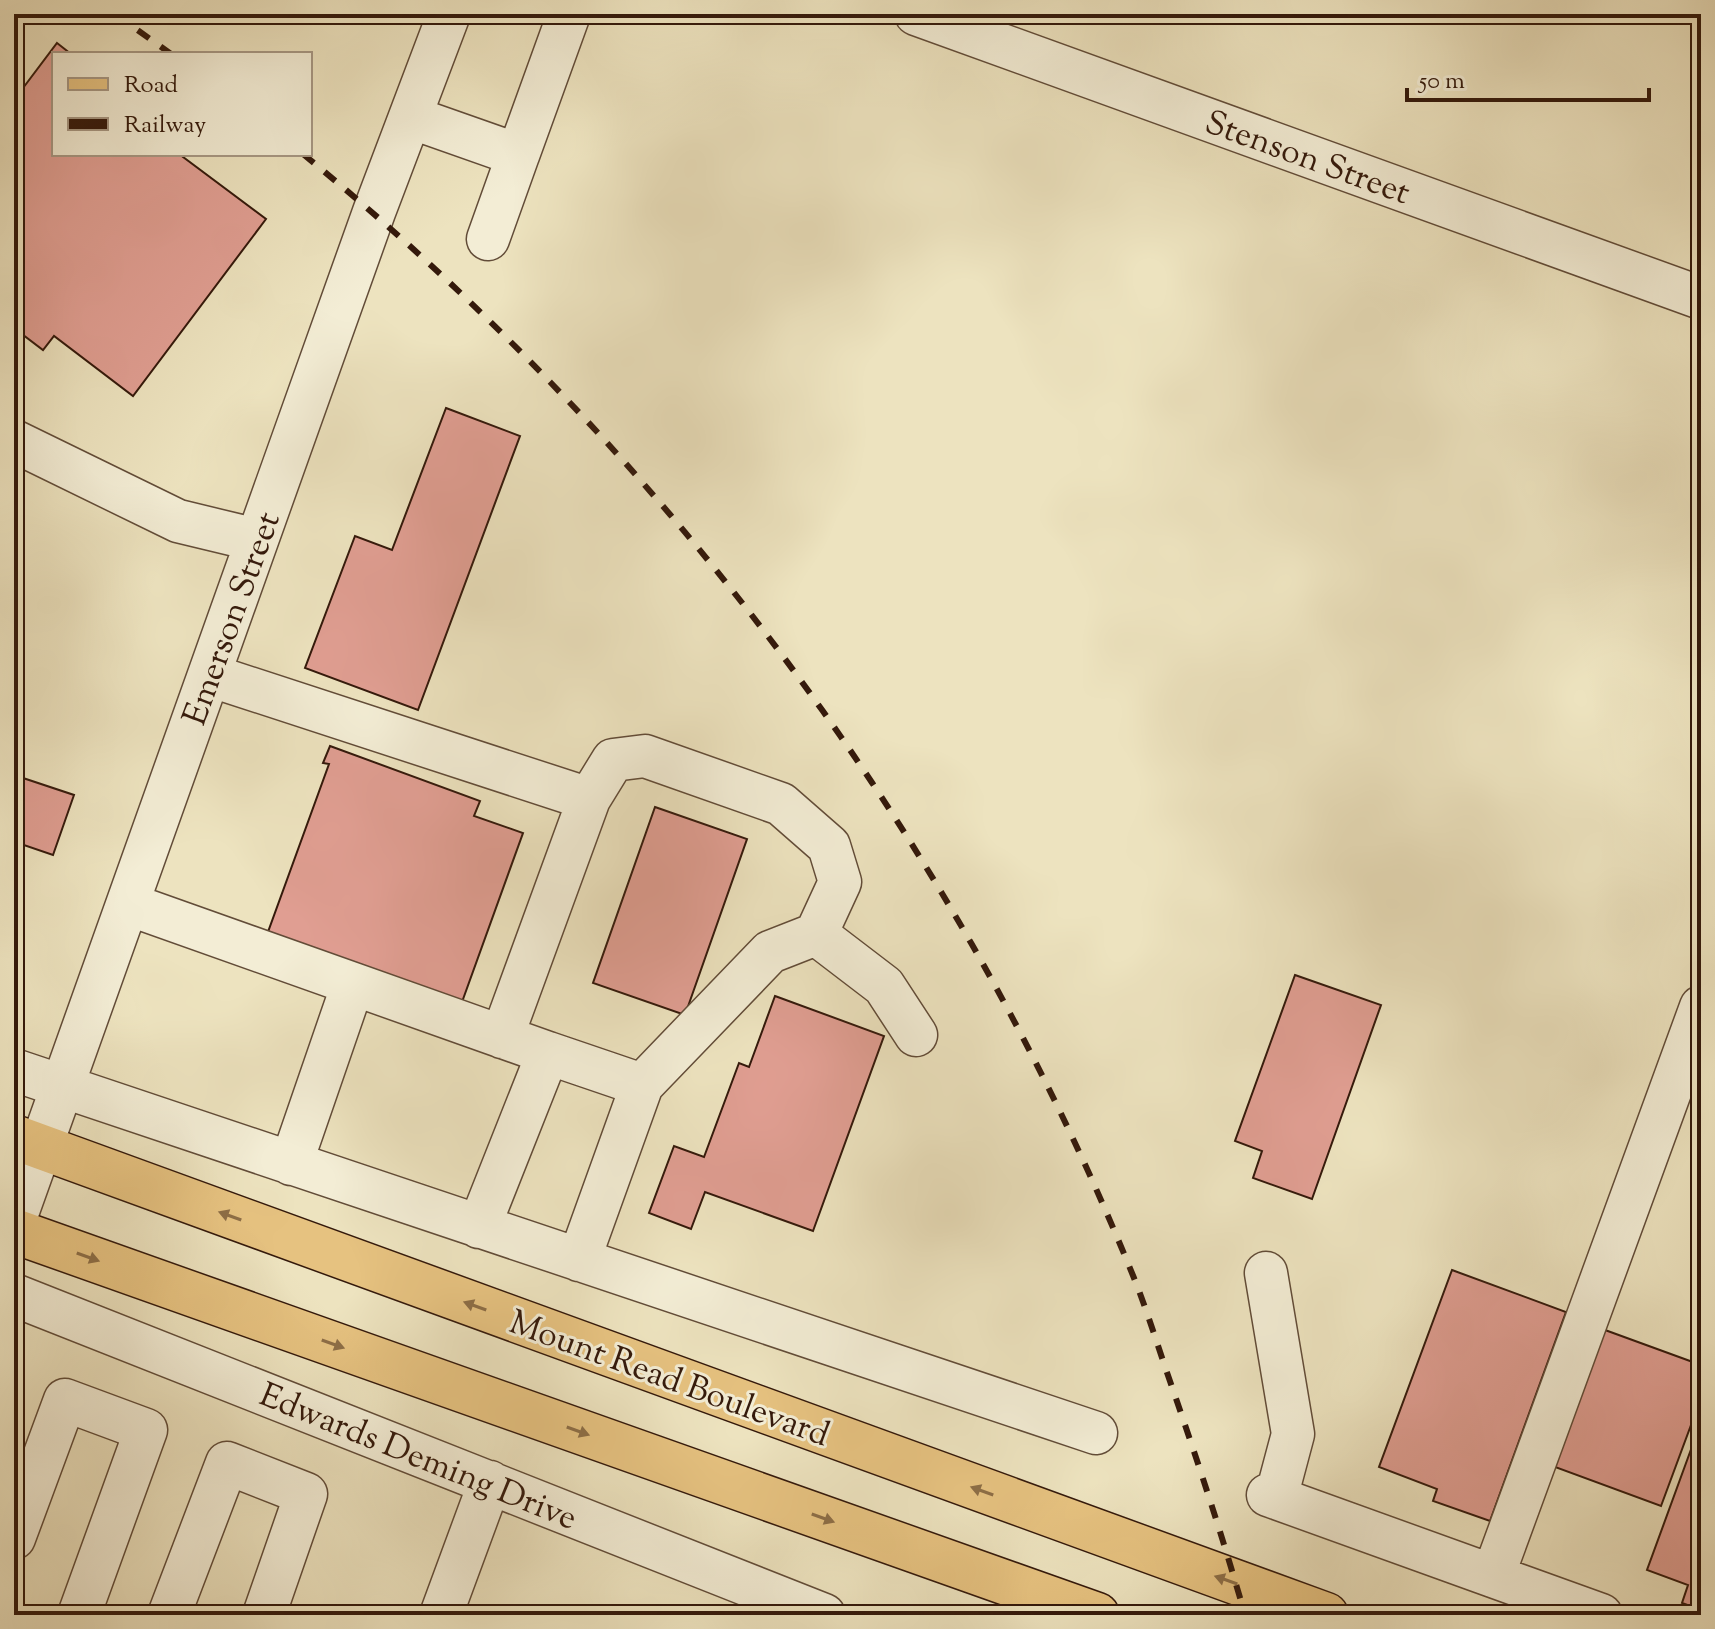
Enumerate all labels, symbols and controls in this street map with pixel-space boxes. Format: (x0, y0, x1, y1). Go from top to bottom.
legend (52, 52, 312, 156)
scale bar (1407, 52, 1649, 102)
text: 50 m (1417, 65, 1465, 99)
text: Road (124, 69, 178, 103)
street label: Stenson Street (1197, 100, 1417, 219)
text: Railway (124, 109, 206, 143)
street label: Emerson Street (172, 505, 295, 733)
one-way arrow (218, 1209, 242, 1222)
one-way arrow (76, 1252, 100, 1264)
one-way arrow (462, 1299, 486, 1311)
street label: Mount Read Boulevard (502, 1300, 836, 1461)
one-way arrow (321, 1338, 345, 1351)
street label: Edwards Deming Drive (252, 1372, 584, 1544)
one-way arrow (566, 1425, 590, 1438)
one-way arrow (970, 1484, 994, 1497)
one-way arrow (811, 1512, 835, 1524)
one-way arrow (1214, 1573, 1238, 1585)

